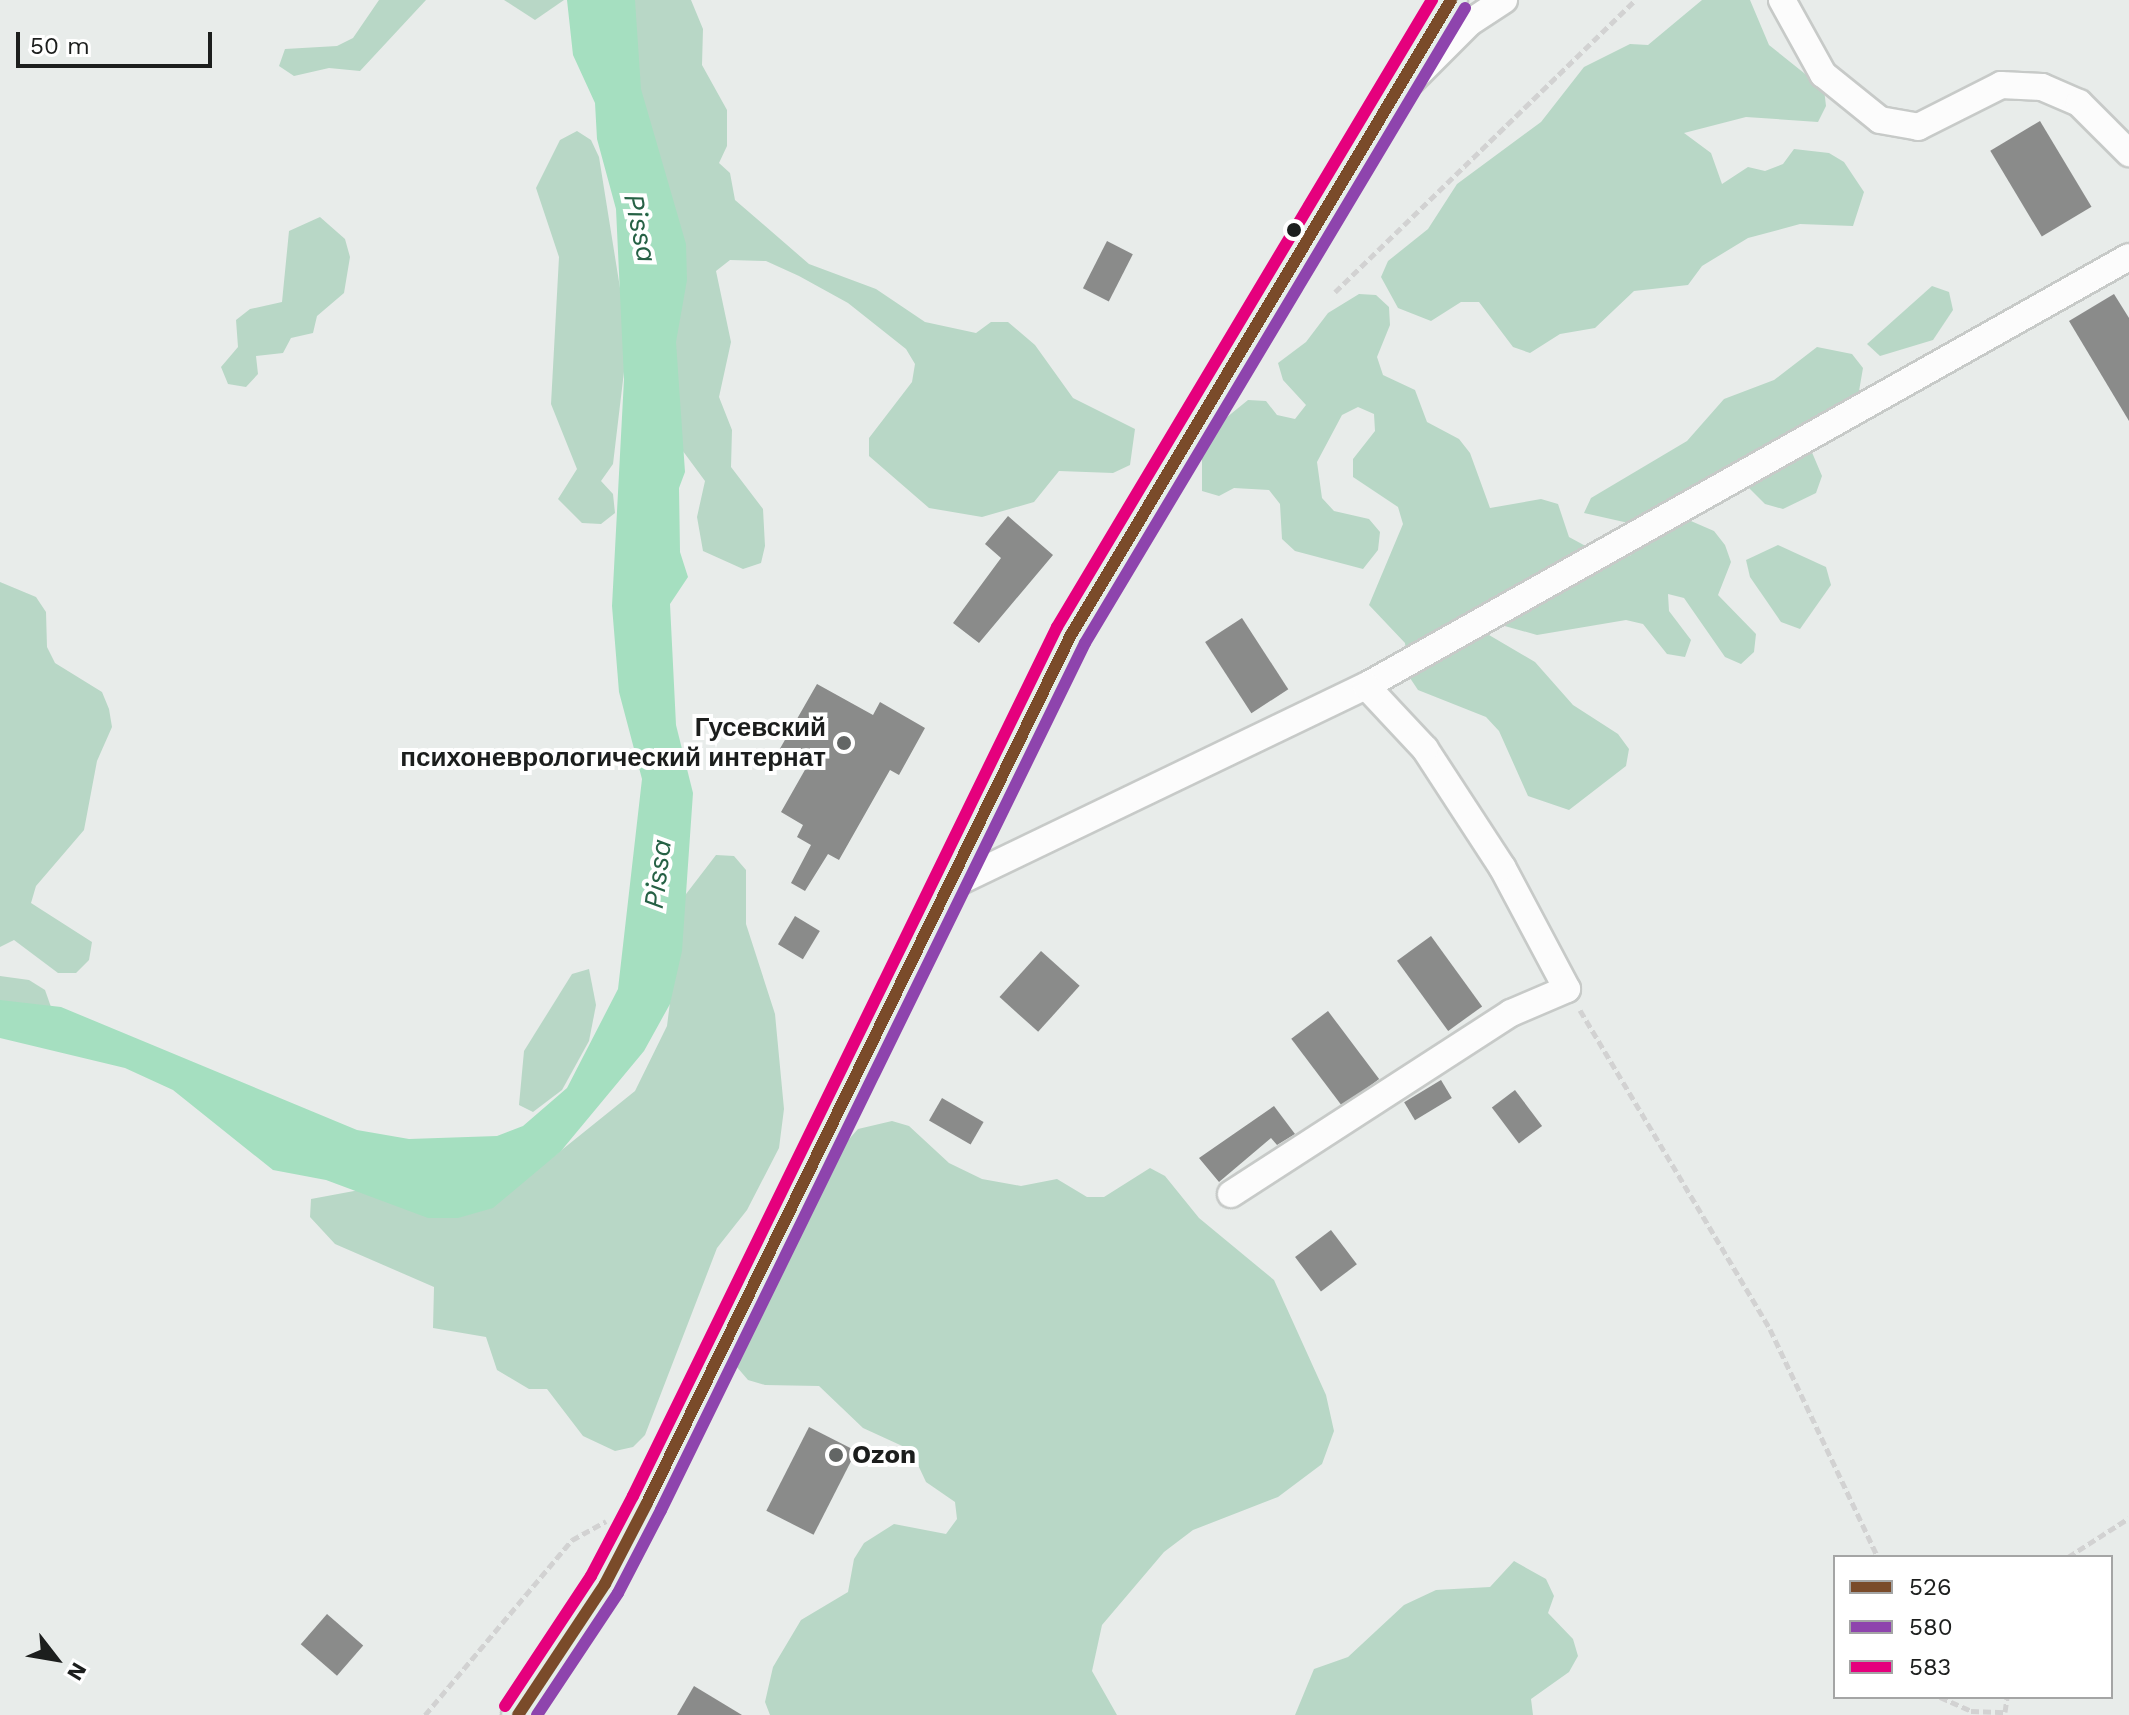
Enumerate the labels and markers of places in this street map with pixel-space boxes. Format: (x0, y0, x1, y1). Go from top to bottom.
unlabelled marker (1286, 222, 1302, 238)
place label: Гусевский психоневрологический интернат (400, 712, 826, 774)
marker: Гусевский психоневрологический интернат (833, 732, 855, 754)
place label: Ozon (852, 1439, 916, 1471)
marker: Ozon (827, 1446, 845, 1464)

